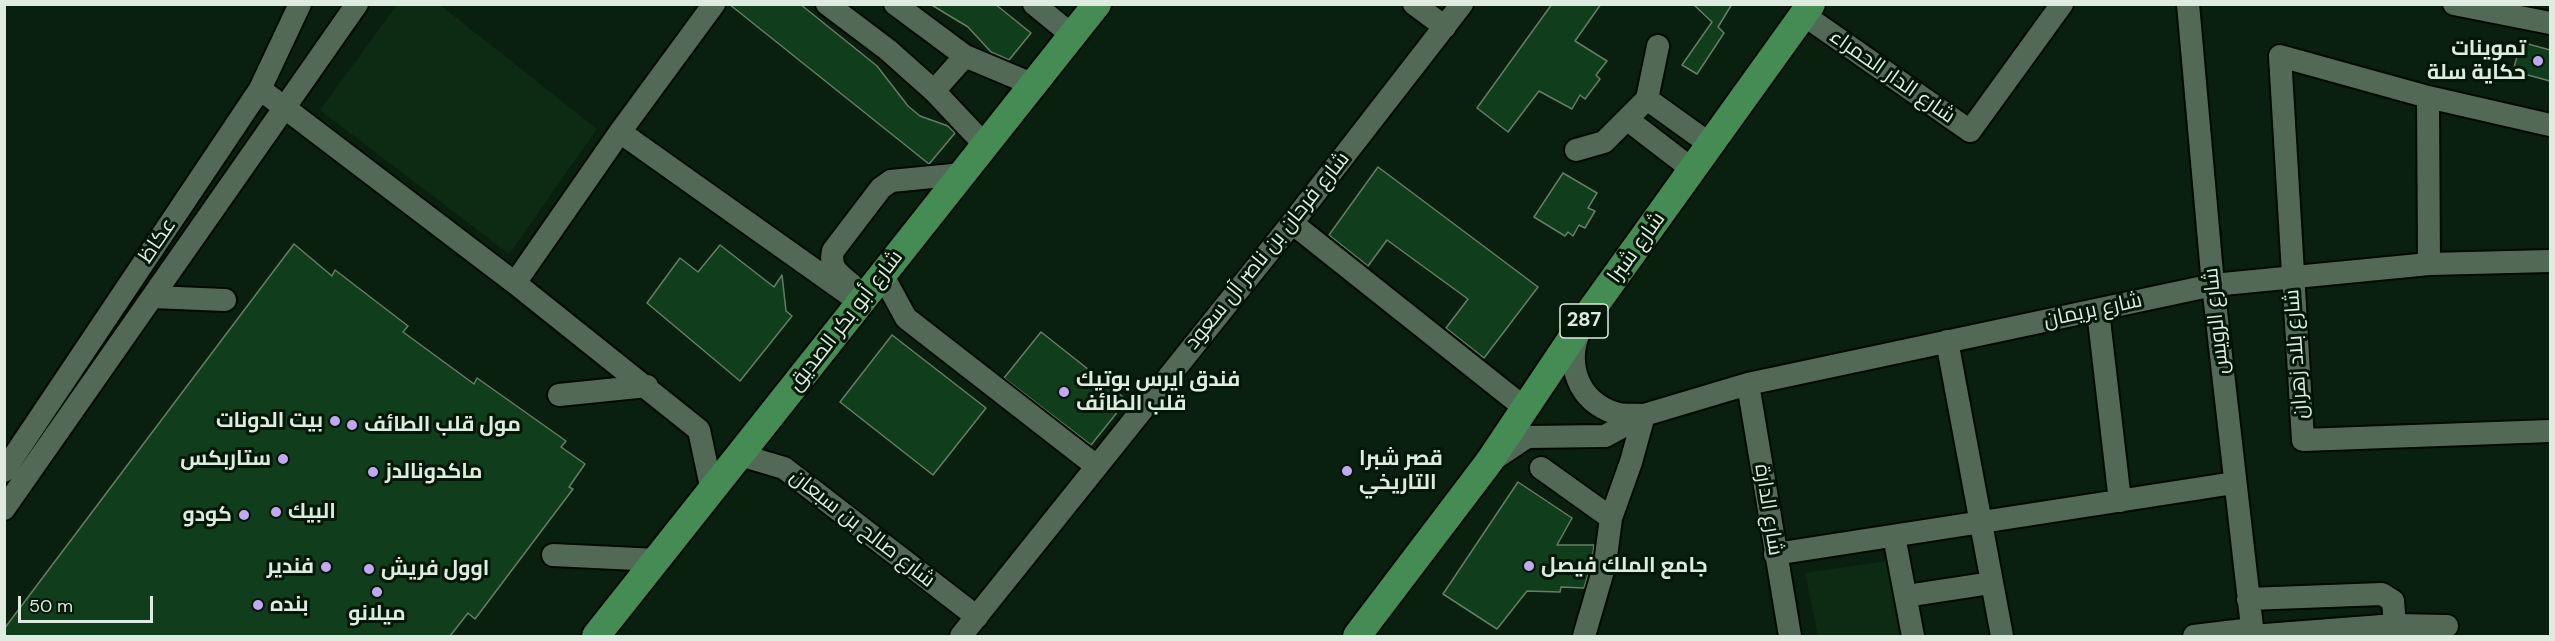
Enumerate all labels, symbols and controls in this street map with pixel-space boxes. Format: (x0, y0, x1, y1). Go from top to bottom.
street label: شارع الدار الحمراء (1824, 24, 1960, 130)
place label: تموينات حكاية سلة (2427, 36, 2526, 86)
marker: تموينات حكاية سلة (2531, 54, 2545, 68)
street label: شارع فرحان بن ناصر آل سعود (1180, 147, 1356, 355)
street label: شارع شبرا (1603, 208, 1671, 288)
street label: عكاظ (134, 214, 182, 268)
street label: شارع أبو بكر الصديق (783, 246, 909, 396)
street label: شارع الرويس (2199, 266, 2235, 376)
street label: شارع بريمان (2042, 288, 2144, 334)
street label: شارع بلاد زهران (2280, 288, 2314, 420)
road number: 287 (1560, 304, 1608, 338)
place label: فندق ايرس بوتيك قلب الطائف (1076, 367, 1240, 417)
marker: فندق ايرس بوتيك قلب الطائف (1057, 385, 1071, 399)
place label: بيت الدونات (216, 408, 323, 434)
place label: مول قلب الطائف (364, 412, 521, 438)
marker: بيت الدونات (328, 414, 342, 428)
marker: مول قلب الطائف (345, 418, 359, 432)
place label: ستاربكس (180, 446, 271, 472)
place label: قصر شبرا التاريخي (1359, 446, 1443, 496)
marker: ستاربكس (276, 452, 290, 466)
place label: ماكدونالدز (385, 459, 482, 485)
street label: شارع الدارة (1748, 462, 1788, 558)
marker: قصر شبرا التاريخي (1340, 464, 1354, 478)
marker: ماكدونالدز (366, 465, 380, 479)
street label: شارع صالح بن سبعان (784, 465, 940, 593)
place label: البيك (288, 499, 336, 525)
place label: كودو (182, 502, 232, 528)
marker: البيك (269, 505, 283, 519)
marker: كودو (237, 508, 251, 522)
place label: جامع الملك فيصل (1541, 553, 1708, 579)
place label: فندير (267, 554, 314, 580)
place label: اوول فريش (381, 556, 489, 582)
marker: جامع الملك فيصل (1522, 559, 1536, 573)
marker: فندير (319, 560, 333, 574)
marker: اوول فريش (362, 562, 376, 576)
scale bar (21, 584, 156, 622)
marker: ميلانو (370, 585, 384, 599)
place label: بنده (270, 592, 309, 618)
text: 50 m (29, 594, 73, 618)
marker: بنده (251, 598, 265, 612)
place label: ميلانو (348, 601, 406, 627)

